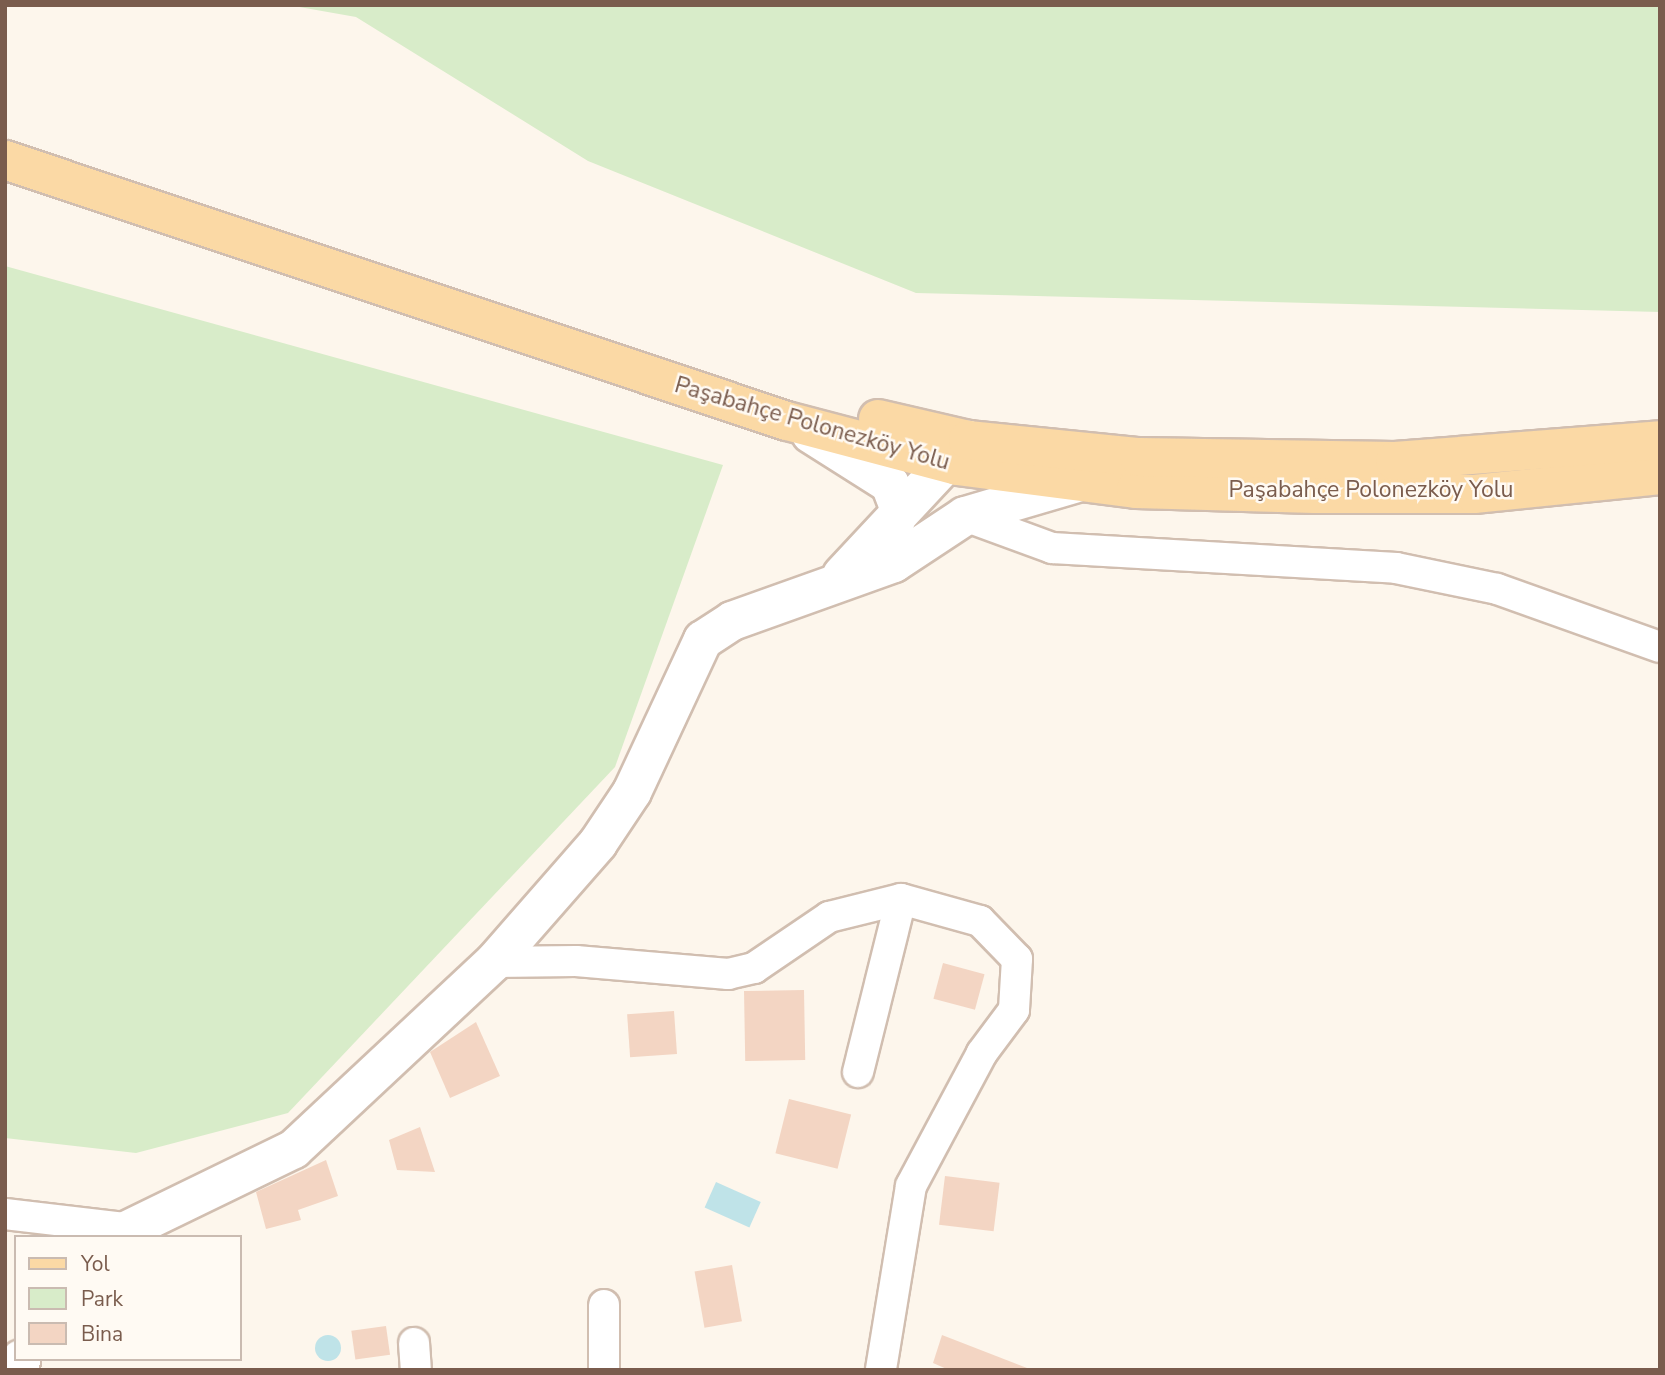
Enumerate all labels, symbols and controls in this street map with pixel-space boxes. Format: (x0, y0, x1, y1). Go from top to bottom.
street label: Paşabahçe Polonezköy Yolu (671, 371, 953, 477)
street label: Paşabahçe Polonezköy Yolu (1229, 476, 1513, 504)
legend (14, 1235, 242, 1361)
text: Yol (81, 1250, 110, 1278)
text: Park (81, 1285, 123, 1313)
text: Bina (81, 1320, 123, 1348)

